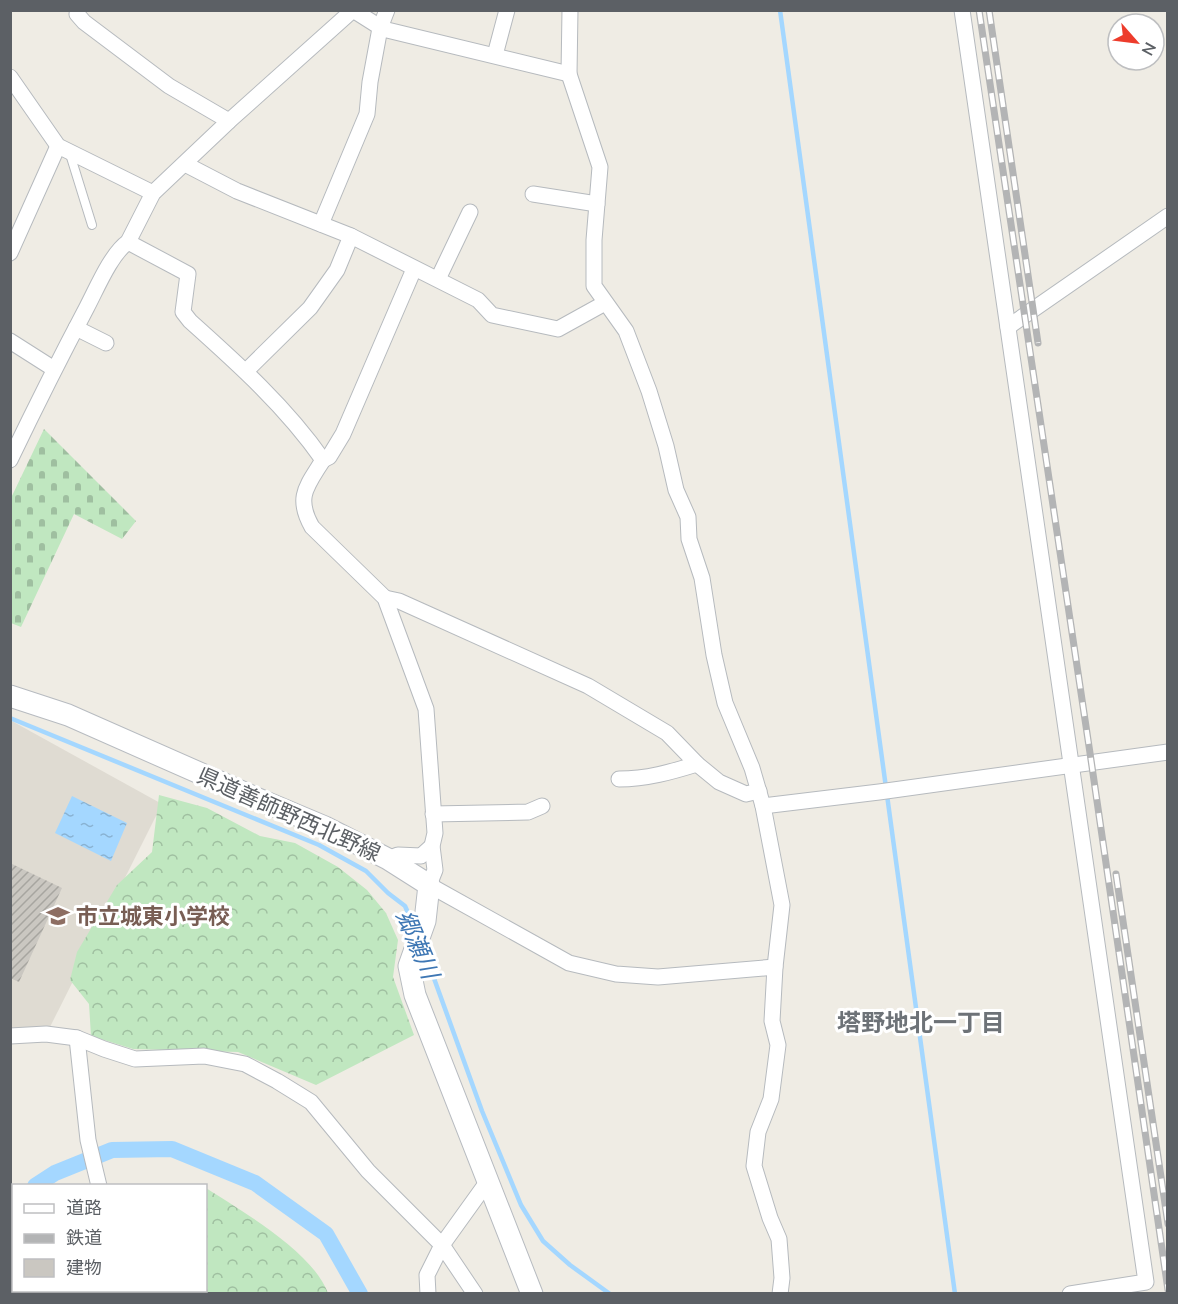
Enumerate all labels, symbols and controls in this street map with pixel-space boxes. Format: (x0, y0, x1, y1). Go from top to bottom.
north arrow (1106, 12, 1166, 72)
text: N (1138, 39, 1161, 59)
street label: 県道善師野西北野線 (193, 761, 385, 867)
place label: 市立城東小学校 (76, 902, 230, 930)
school or university icon: 市立城東小学校 (45, 903, 71, 929)
water label: 郷瀬川 (390, 905, 447, 986)
district label: 塔野地北一丁目 (837, 1007, 1005, 1037)
legend (12, 1184, 207, 1292)
text: 道路 (66, 1196, 102, 1219)
text: 鉄道 (66, 1226, 102, 1249)
text: 建物 (66, 1256, 102, 1279)

